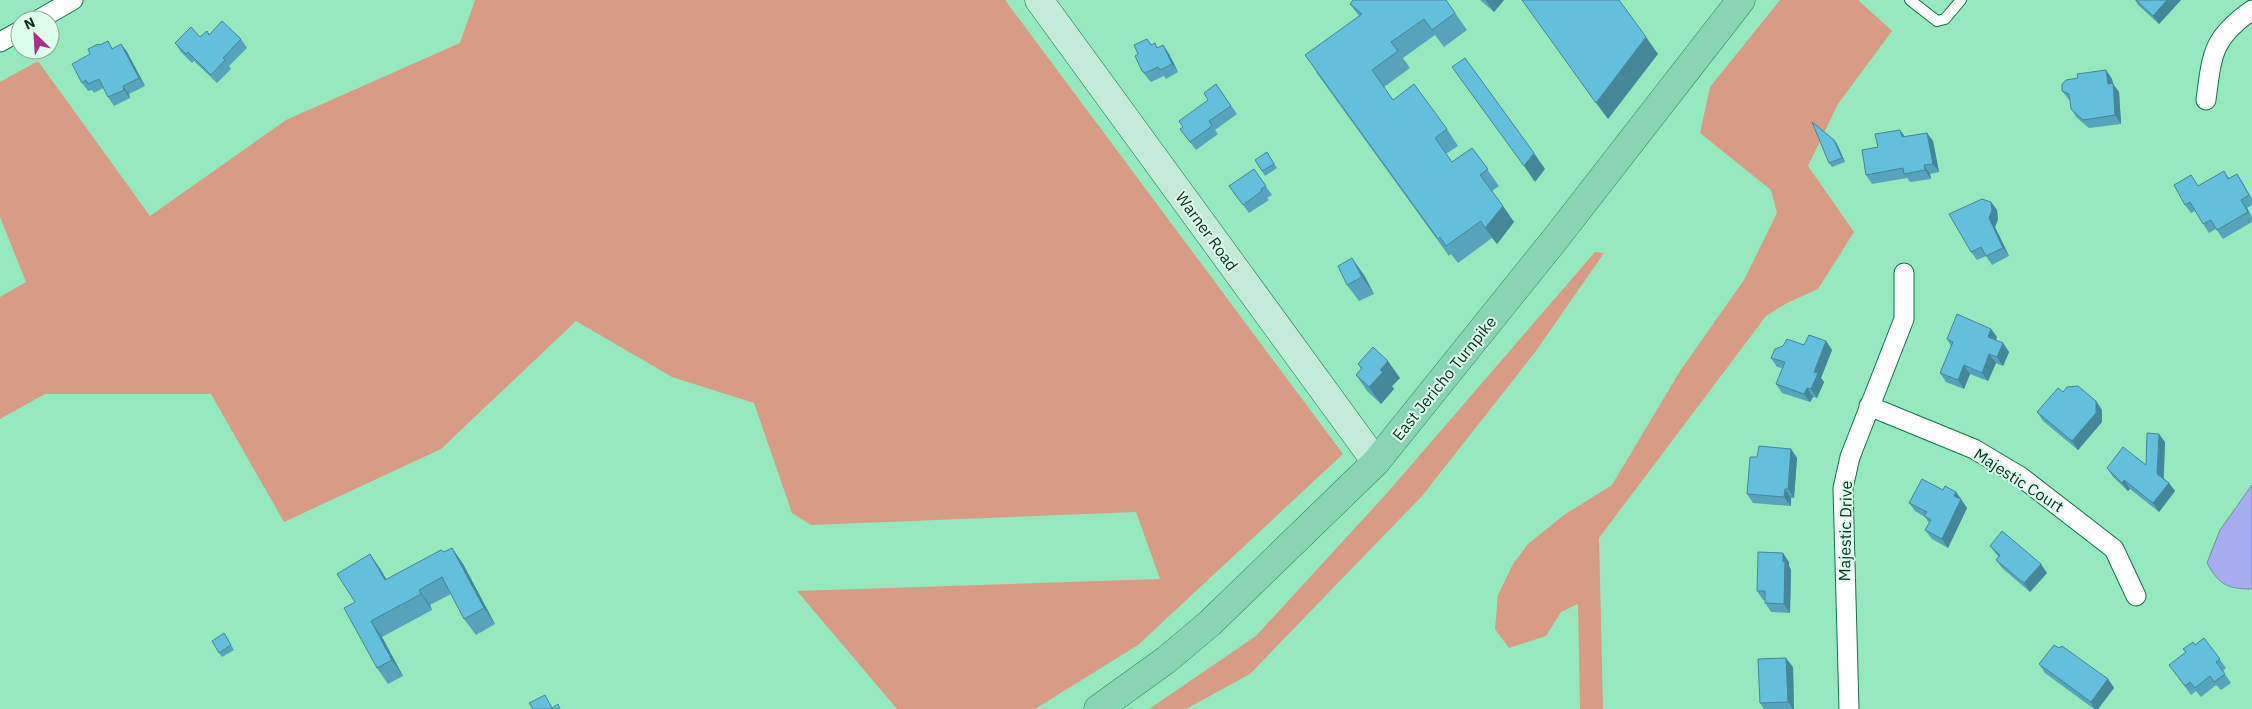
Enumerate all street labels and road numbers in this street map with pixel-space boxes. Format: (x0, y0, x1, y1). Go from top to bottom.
street label: Warner Road (1172, 188, 1242, 274)
street label: East Jericho Turnpike (1388, 312, 1500, 444)
street label: Majestic Court (1970, 444, 2068, 516)
street label: Majestic Drive (1834, 480, 1856, 581)

